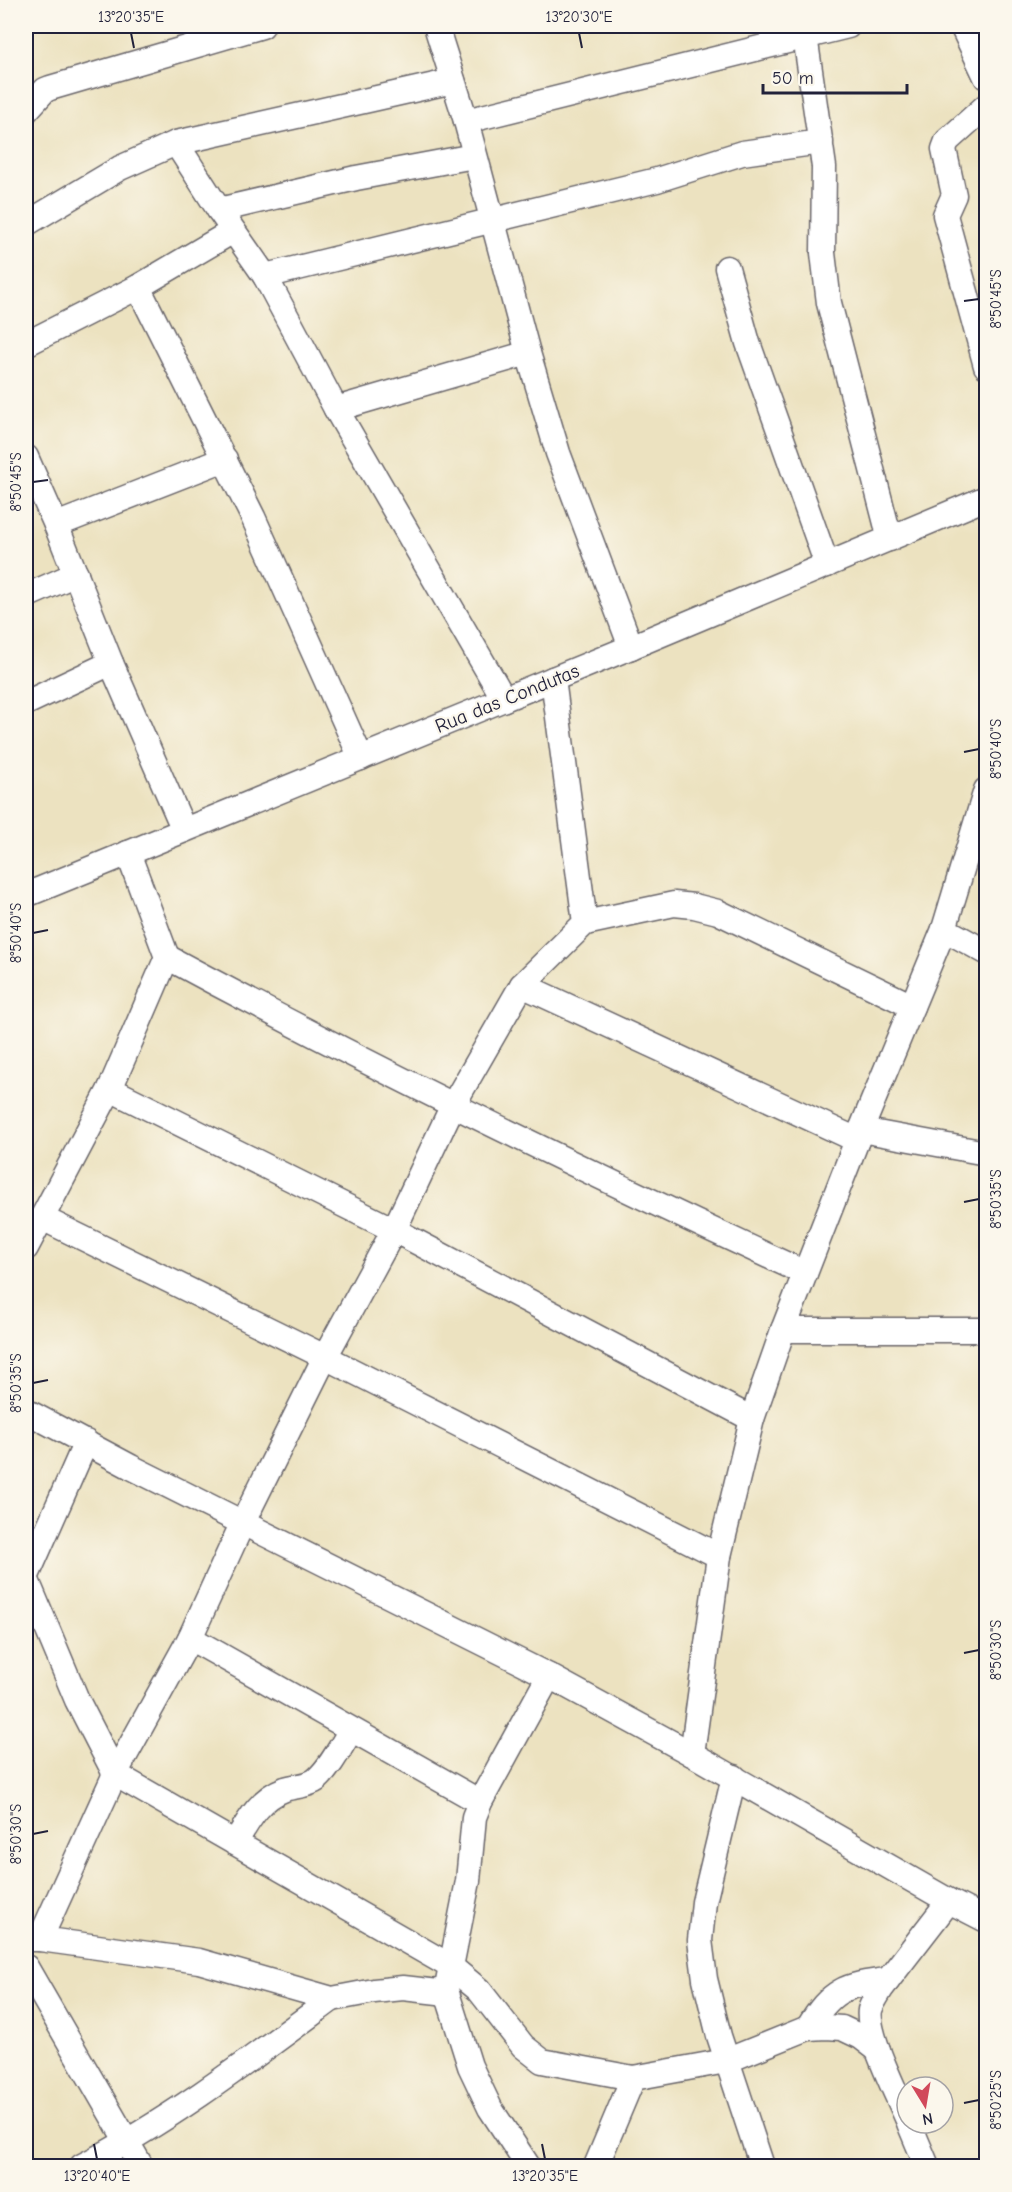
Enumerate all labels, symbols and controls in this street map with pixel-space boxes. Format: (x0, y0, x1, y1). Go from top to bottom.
text: 13°20'35"E (98, 8, 164, 26)
text: 13°20'30"E (545, 8, 613, 26)
scale bar (763, 57, 907, 95)
text: 50 m (772, 68, 814, 89)
text: 8°50'45"S (987, 269, 1005, 329)
text: 8°50'45"S (7, 452, 25, 512)
street label: Rua das Condutas (432, 659, 583, 738)
text: 8°50'40"S (987, 719, 1005, 779)
text: 8°50'40"S (7, 903, 25, 963)
text: 8°50'35"S (987, 1169, 1005, 1229)
text: 8°50'35"S (7, 1353, 25, 1413)
text: 8°50'30"S (987, 1620, 1005, 1680)
text: 8°50'30"S (7, 1804, 25, 1864)
text: 8°50'25"S (987, 2070, 1005, 2130)
north arrow (895, 2075, 955, 2135)
text: N (921, 2109, 935, 2129)
text: 13°20'40"E (64, 2167, 130, 2185)
text: 13°20'35"E (512, 2167, 578, 2185)

